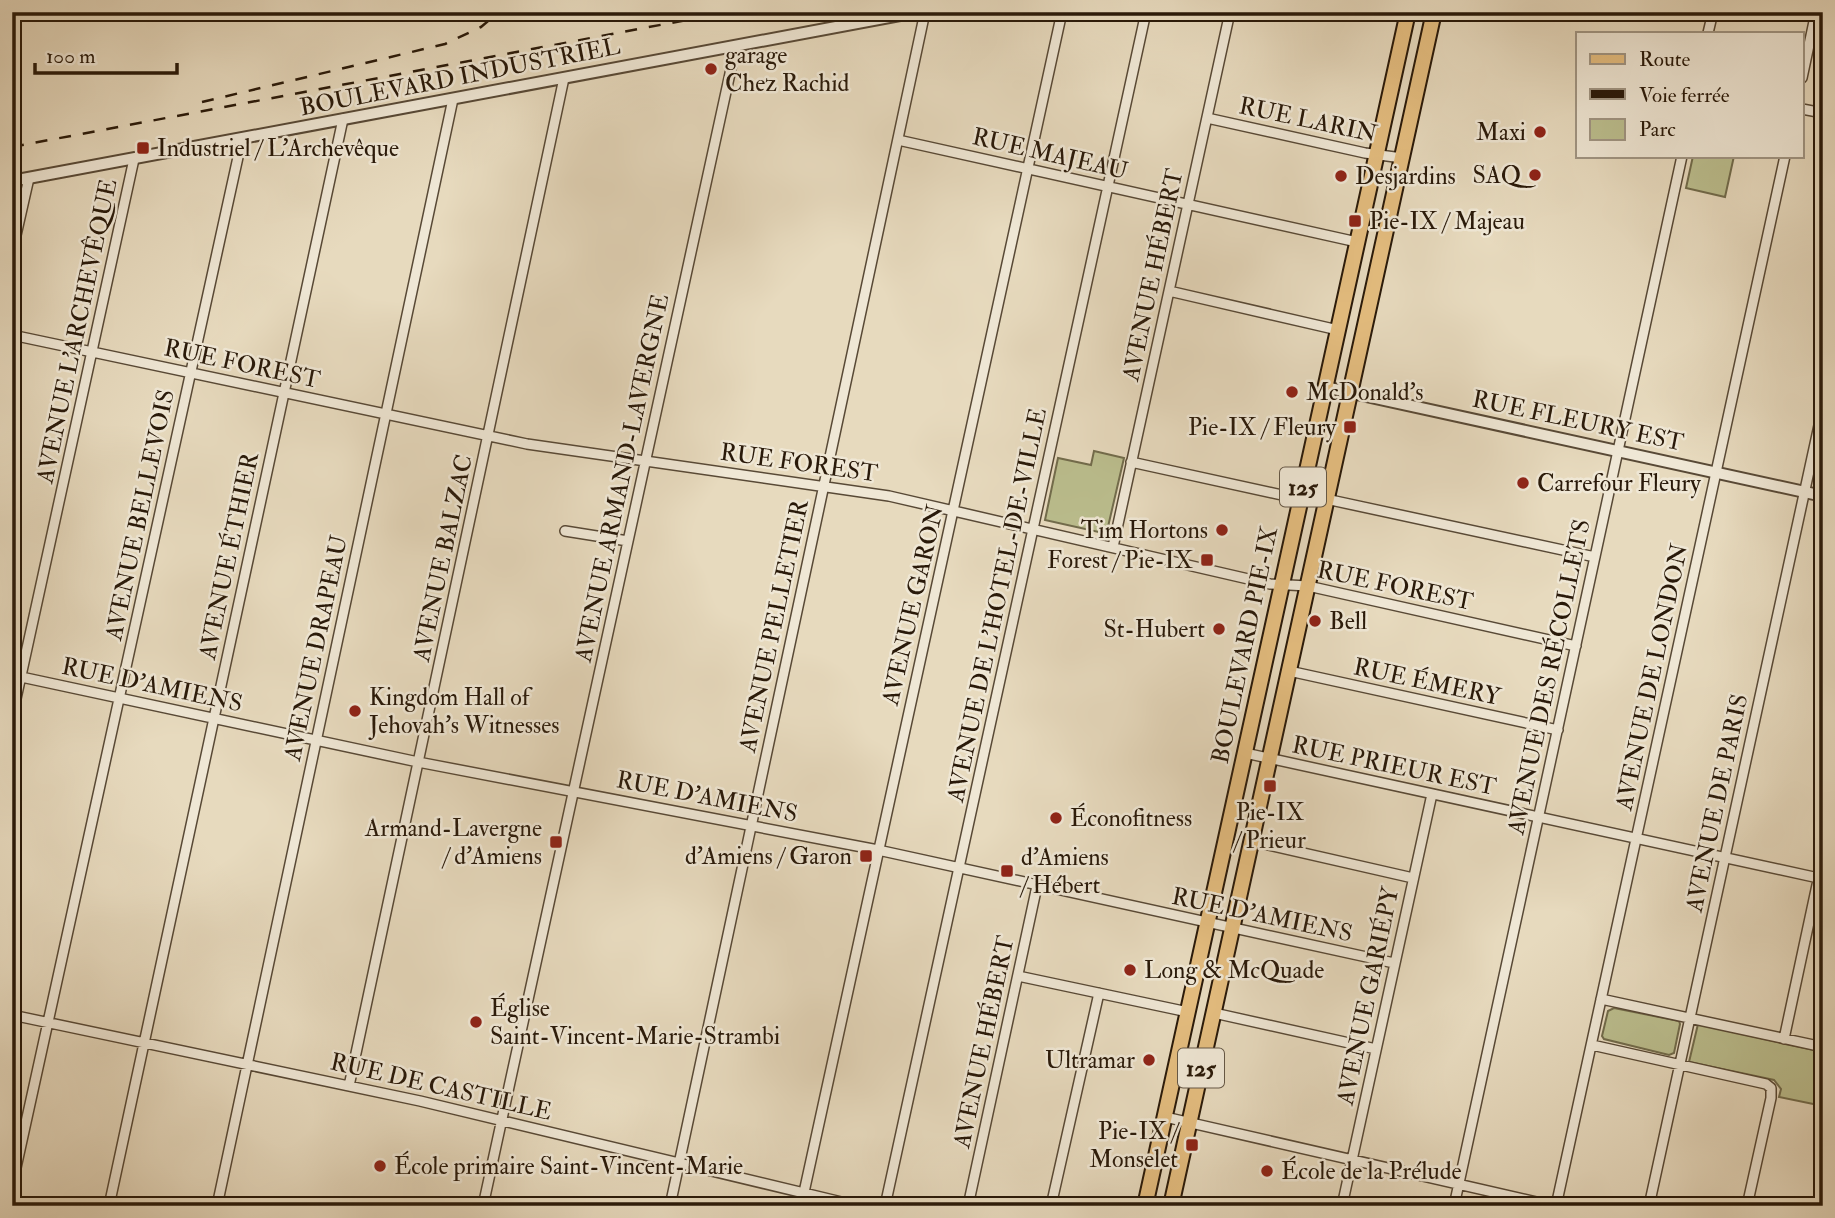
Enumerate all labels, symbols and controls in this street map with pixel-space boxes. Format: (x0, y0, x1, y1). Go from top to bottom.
street label: BOULEVARD INDUSTRIEL (297, 31, 623, 123)
scale bar (35, 32, 177, 76)
legend (1576, 32, 1804, 158)
place label: garage Chez Rachid (725, 40, 849, 99)
text: 100 m (46, 43, 96, 70)
text: Route (1639, 46, 1691, 73)
marker: garage Chez Rachid (703, 61, 719, 77)
text: Voie ferrée (1639, 82, 1730, 109)
street label: RUE LARIN (1236, 90, 1380, 150)
text: Parc (1639, 116, 1676, 143)
place label: Maxi (1476, 117, 1526, 148)
street label: RUE MAJEAU (969, 121, 1131, 187)
marker: Maxi (1532, 124, 1548, 140)
place label: Industriel / L'Archevêque (157, 133, 399, 164)
marker: Industriel / L'Archevêque (135, 140, 151, 156)
place label: SAQ (1472, 160, 1537, 191)
place label: Desjardins (1355, 161, 1456, 192)
street label: AVENUE HÉBERT (1114, 166, 1191, 385)
marker: SAQ (1527, 167, 1543, 183)
marker: Desjardins (1333, 168, 1349, 184)
street label: AVENUE L'ARCHEVÊQUE (28, 176, 124, 487)
place label: Pie-IX / Majeau (1369, 206, 1525, 237)
marker: Pie-IX / Majeau (1347, 213, 1363, 229)
street label: AVENUE ARMAND-LAVERGNE (568, 291, 676, 666)
street label: RUE FOREST (161, 332, 323, 396)
place label: McDonald's (1306, 377, 1424, 408)
street label: RUE FLEURY EST (1469, 383, 1687, 459)
marker: McDonald's (1284, 384, 1300, 400)
street label: AVENUE BELLEVOIS (98, 387, 182, 644)
street label: AVENUE DE L'HOTEL-DE-VILLE (940, 405, 1054, 806)
place label: Pie-IX / Fleury (1188, 412, 1336, 443)
marker: Pie-IX / Fleury (1342, 419, 1358, 435)
street label: RUE FOREST (718, 437, 880, 489)
street label: AVENUE ÉTHIER (191, 449, 266, 663)
street label: AVENUE BALZAC (406, 452, 480, 665)
road number: 125 (1280, 467, 1326, 506)
place label: Carrefour Fleury (1537, 468, 1701, 499)
marker: Carrefour Fleury (1515, 475, 1531, 491)
street label: AVENUE PELLETIER (732, 496, 816, 756)
street label: AVENUE GARON (875, 501, 951, 709)
place label: Tim Hortons (1081, 515, 1208, 546)
street label: AVENUE DES RÉCOLLETS (1499, 516, 1598, 838)
marker: Tim Hortons (1214, 522, 1230, 538)
street label: BOULEVARD PIE-IX (1205, 523, 1285, 767)
street label: AVENUE DRAPEAU (277, 532, 355, 765)
street label: AVENUE DE LONDON (1608, 540, 1696, 814)
place label: Forest / Pie-IX (1047, 545, 1193, 576)
marker: Forest / Pie-IX (1199, 552, 1215, 568)
street label: RUE FOREST (1314, 554, 1476, 618)
place label: Bell (1329, 606, 1367, 637)
marker: Bell (1307, 613, 1323, 629)
place label: St-Hubert (1103, 614, 1205, 645)
marker: St-Hubert (1211, 621, 1227, 637)
street label: RUE ÉMERY (1351, 650, 1504, 713)
street label: RUE D'AMIENS (59, 651, 245, 719)
place label: Kingdom Hall of Jehovah's Witnesses (368, 682, 560, 741)
street label: AVENUE DE PARIS (1679, 691, 1755, 916)
marker: Kingdom Hall of Jehovah's Witnesses (347, 703, 363, 719)
street label: RUE PRIEUR EST (1289, 729, 1499, 803)
street label: RUE D'AMIENS (614, 764, 800, 830)
marker: Pie-IX / Prieur (1262, 778, 1278, 794)
place label: Pie-IX / Prieur (1232, 797, 1306, 856)
place label: Éconofitness (1070, 802, 1192, 834)
marker: Éconofitness (1048, 810, 1064, 826)
place label: Armand-Lavergne / d'Amiens (364, 813, 542, 872)
marker: Armand-Lavergne / d'Amiens (548, 834, 564, 850)
place label: d'Amiens / Garon (685, 841, 852, 872)
place label: d'Amiens / Hébert (1019, 842, 1109, 901)
marker: d'Amiens / Garon (858, 848, 874, 864)
marker: d'Amiens / Hébert (999, 863, 1015, 879)
street label: RUE D'AMIENS (1169, 881, 1355, 949)
street label: AVENUE GARIÉPY (1329, 883, 1406, 1109)
street label: AVENUE HÉBERT (945, 933, 1022, 1152)
place label: Long & McQuade (1144, 955, 1324, 986)
marker: Long & McQuade (1122, 962, 1138, 978)
place label: Église Saint-Vincent-Marie-Strambi (490, 992, 780, 1052)
marker: Église Saint-Vincent-Marie-Strambi (468, 1014, 484, 1030)
place label: Ultramar (1045, 1045, 1135, 1076)
street label: RUE DE CASTILLE (327, 1046, 555, 1128)
road number: 125 (1178, 1049, 1224, 1088)
marker: Ultramar (1141, 1052, 1157, 1068)
place label: Pie-IX / Monselet (1089, 1116, 1181, 1175)
marker: Pie-IX / Monselet (1184, 1137, 1200, 1153)
place label: École primaire Saint-Vincent-Marie (394, 1150, 743, 1182)
place label: École de la Prélude (1281, 1155, 1461, 1187)
marker: École primaire Saint-Vincent-Marie (372, 1158, 388, 1174)
marker: École de la Prélude (1259, 1163, 1275, 1179)

